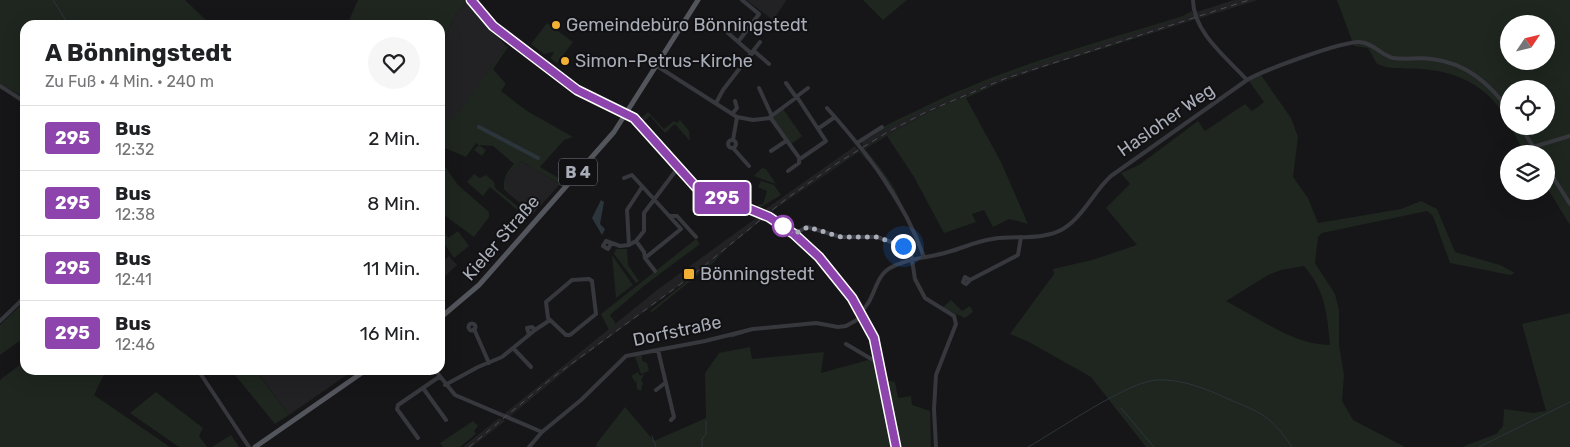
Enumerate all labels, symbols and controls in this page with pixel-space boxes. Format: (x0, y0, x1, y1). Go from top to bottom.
place label: Gemeindebüro Bönningstedt (566, 14, 808, 36)
north arrow (1500, 15, 1555, 70)
map controls (1500, 15, 1555, 200)
marker: Gemeindebüro Bönningstedt (550, 19, 562, 31)
button: heart (368, 37, 420, 89)
text: A Bönningstedt (45, 39, 232, 67)
place label: Simon-Petrus-Kirche (575, 50, 753, 72)
marker: Simon-Petrus-Kirche (559, 55, 571, 67)
text: Zu Fuß · 4 Min. · 240 m (45, 72, 214, 91)
street label: Hasloher Weg (1113, 79, 1219, 161)
button: locate (1500, 80, 1555, 135)
text: Bus (115, 117, 151, 140)
text: 295 (55, 127, 90, 149)
text: 2 Min. (368, 127, 420, 150)
text: 12:32 (115, 140, 154, 159)
button: layers (1500, 145, 1555, 200)
road number: B 4 (559, 158, 597, 186)
text: Bus (115, 182, 151, 205)
line badge: 295 (693, 182, 751, 214)
text: 295 (705, 187, 739, 209)
street label: Kieler Straße (458, 191, 544, 285)
text: 295 (55, 192, 90, 214)
text: 8 Min. (367, 192, 420, 215)
text: 12:38 (115, 205, 155, 224)
unlabelled marker (772, 215, 794, 237)
your location (891, 234, 916, 259)
text: Bus (115, 247, 151, 270)
text: 295 (55, 257, 90, 279)
text: 11 Min. (363, 257, 420, 280)
place label: Bönningstedt (700, 263, 814, 285)
marker: Bönningstedt (682, 267, 696, 281)
text: 12:41 (115, 270, 152, 289)
street label: Dorfstraße (631, 311, 723, 351)
text: Bus (115, 312, 151, 335)
text: 295 (55, 322, 90, 344)
text: 16 Min. (360, 322, 420, 345)
text: 12:46 (115, 335, 155, 354)

